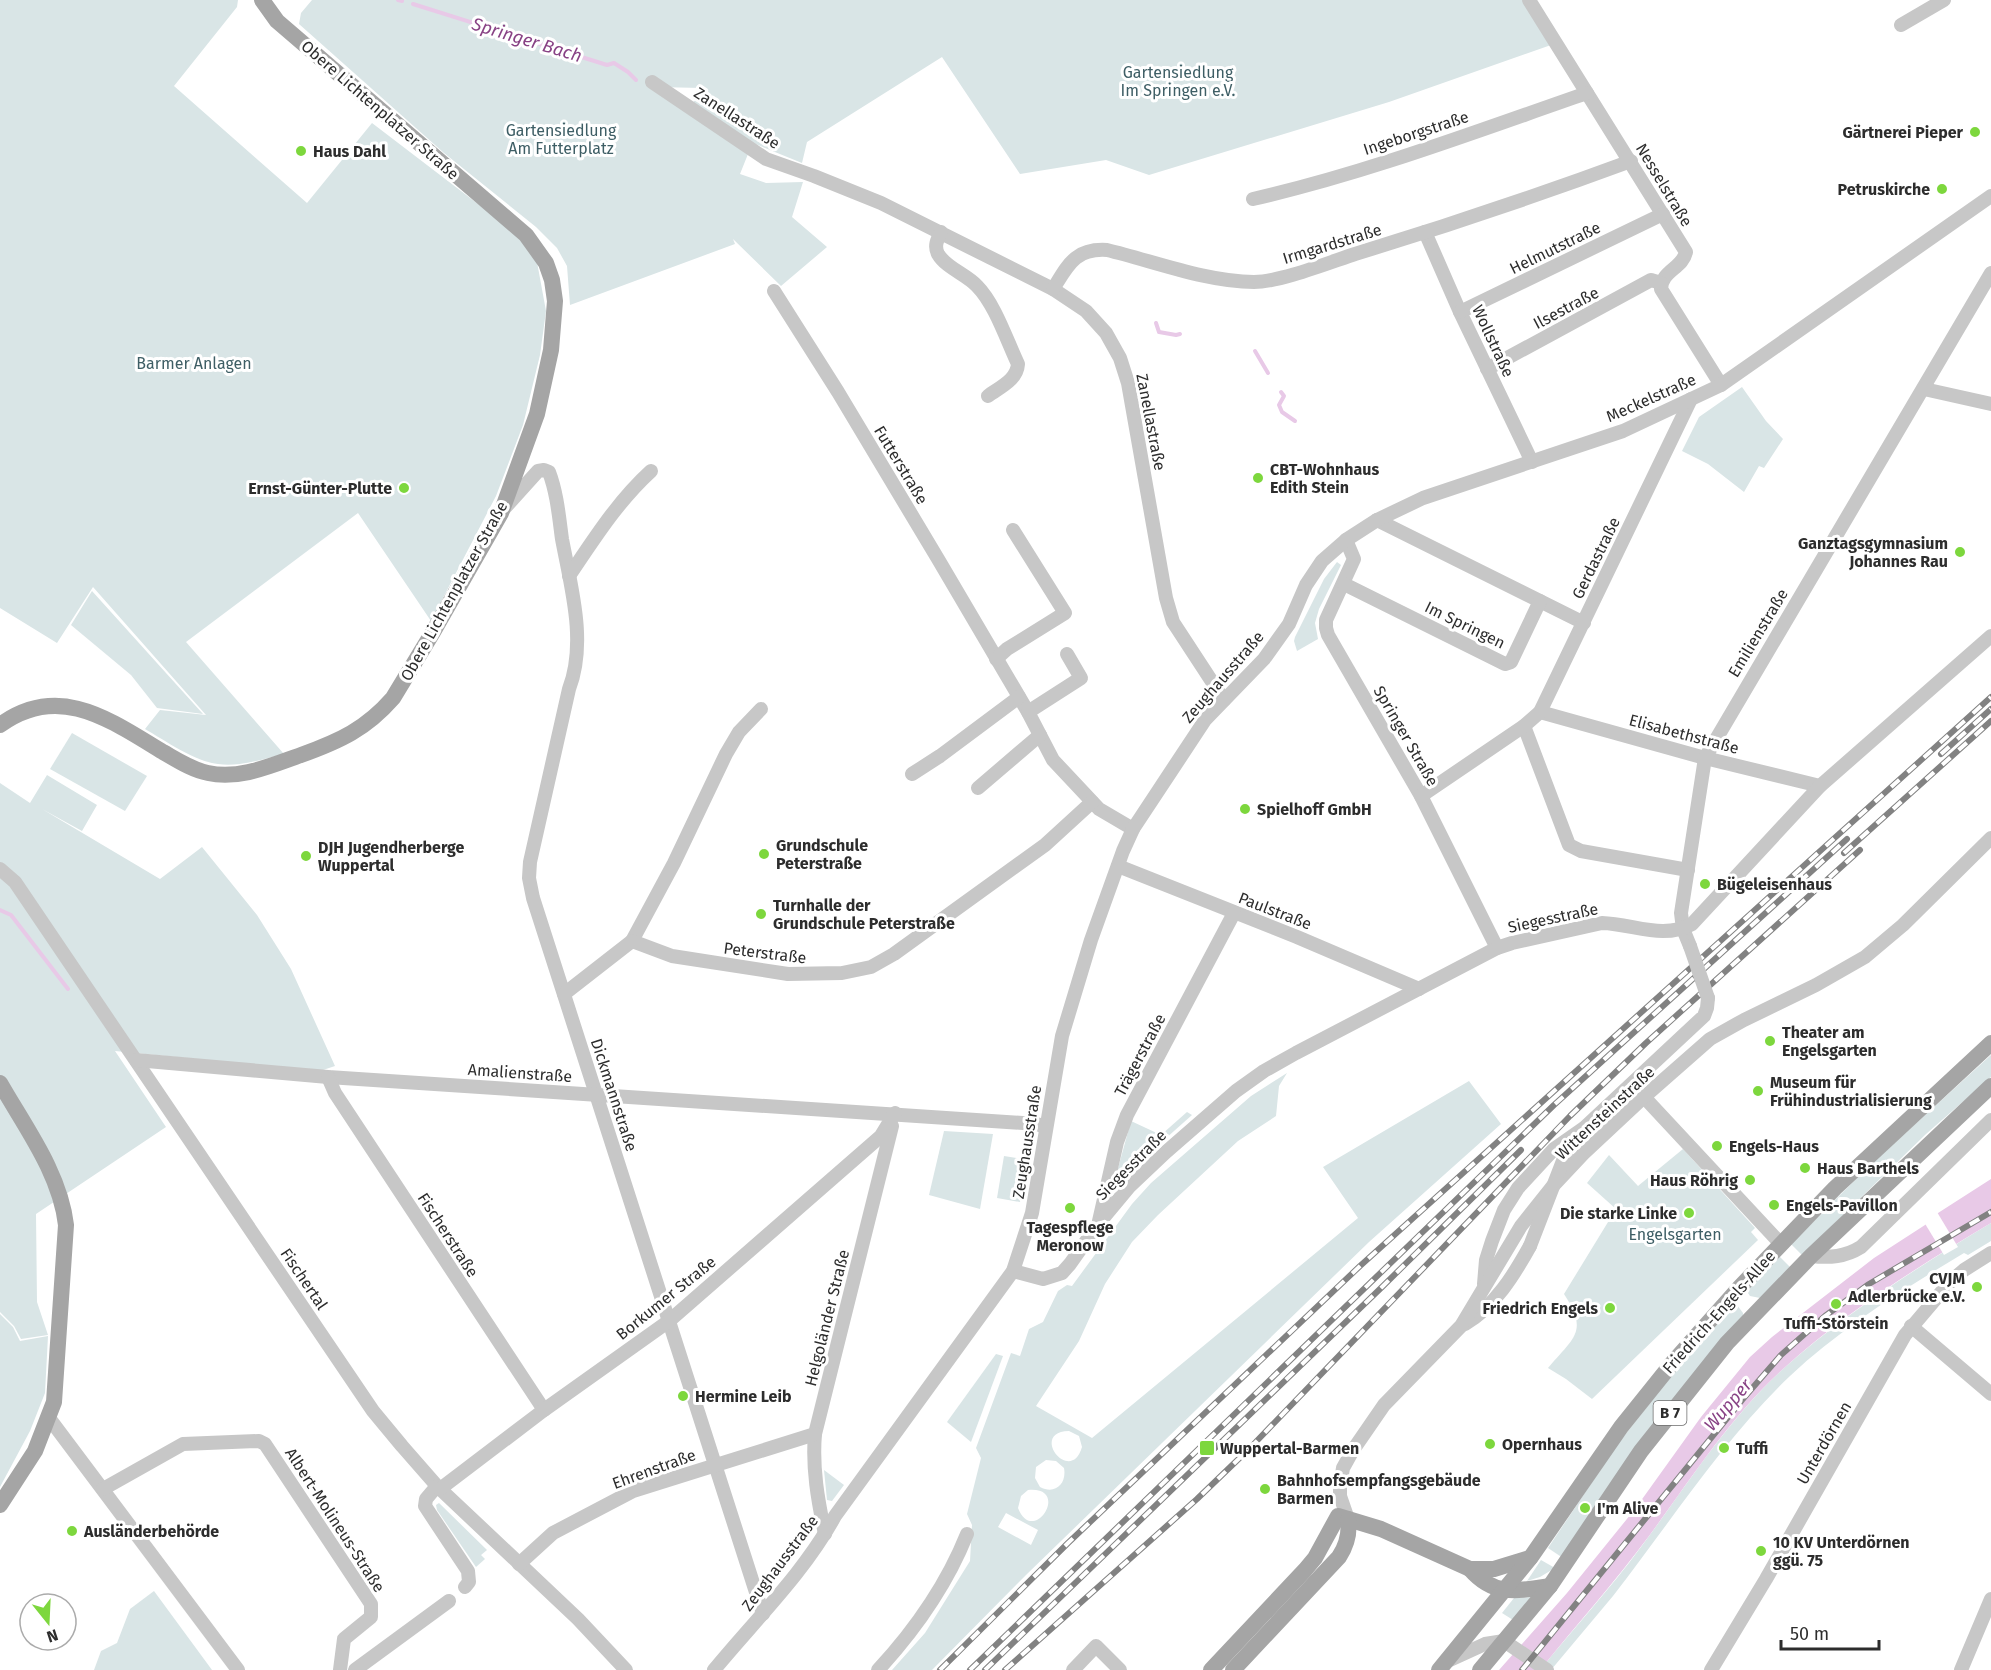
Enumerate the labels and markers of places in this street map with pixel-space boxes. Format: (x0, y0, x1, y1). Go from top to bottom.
place label: Gärtnerei Pieper (1842, 123, 1964, 142)
marker: Gärtnerei Pieper (1968, 125, 1982, 139)
place label: Haus Dahl (313, 142, 386, 161)
marker: Haus Dahl (294, 144, 308, 158)
place label: Petruskirche (1838, 180, 1930, 199)
marker: Petruskirche (1935, 182, 1949, 196)
place label: CBT-Wohnhaus Edith Stein (1270, 460, 1379, 497)
marker: CBT-Wohnhaus Edith Stein (1251, 471, 1265, 485)
place label: Ernst-Günter-Plutte (248, 479, 392, 498)
marker: Ernst-Günter-Plutte (397, 481, 411, 495)
place label: Ganztagsgymnasium Johannes Rau (1798, 534, 1948, 571)
marker: Ganztagsgymnasium Johannes Rau (1953, 545, 1967, 559)
place label: Spielhoff GmbH (1257, 800, 1372, 819)
marker: Spielhoff GmbH (1238, 802, 1252, 816)
place label: Grundschule Peterstraße (776, 836, 868, 873)
place label: DJH Jugendherberge Wuppertal (318, 838, 465, 875)
marker: Grundschule Peterstraße (757, 847, 771, 861)
marker: DJH Jugendherberge Wuppertal (299, 849, 313, 863)
place label: Bügeleisenhaus (1717, 875, 1832, 894)
marker: Bügeleisenhaus (1698, 877, 1712, 891)
place label: Turnhalle der Grundschule Peterstraße (773, 896, 955, 933)
marker: Turnhalle der Grundschule Peterstraße (754, 907, 768, 921)
place label: Theater am Engelsgarten (1782, 1023, 1877, 1060)
marker: Theater am Engelsgarten (1763, 1034, 1777, 1048)
place label: Museum für Frühindustrialisierung (1770, 1073, 1932, 1110)
marker: Museum für Frühindustrialisierung (1751, 1084, 1765, 1098)
place label: Engels-Haus (1729, 1137, 1819, 1156)
marker: Engels-Haus (1710, 1139, 1724, 1153)
place label: Haus Barthels (1817, 1159, 1919, 1178)
marker: Haus Barthels (1798, 1161, 1812, 1175)
place label: Haus Röhrig (1650, 1171, 1738, 1190)
marker: Haus Röhrig (1743, 1173, 1757, 1187)
place label: Engels-Pavillon (1786, 1196, 1898, 1215)
marker: Engels-Pavillon (1767, 1198, 1781, 1212)
marker: Tagespflege Meronow (1063, 1201, 1077, 1215)
place label: Die starke Linke (1560, 1204, 1677, 1223)
marker: Die starke Linke (1682, 1206, 1696, 1220)
place label: Tagespflege Meronow (1026, 1218, 1114, 1255)
place label: CVJM Adlerbrücke e.V. (1847, 1269, 1965, 1306)
marker: CVJM Adlerbrücke e.V. (1970, 1280, 1984, 1294)
marker: Tuffi-Störstein (1829, 1297, 1843, 1311)
place label: Friedrich Engels (1483, 1299, 1598, 1318)
marker: Friedrich Engels (1603, 1301, 1617, 1315)
place label: Tuffi-Störstein (1783, 1314, 1889, 1333)
place label: Hermine Leib (695, 1387, 792, 1406)
marker: Hermine Leib (676, 1389, 690, 1403)
place label: Opernhaus (1502, 1435, 1582, 1454)
marker: Opernhaus (1483, 1437, 1497, 1451)
marker: Wuppertal-Barmen (1198, 1439, 1216, 1457)
place label: Wuppertal-Barmen (1220, 1439, 1359, 1458)
place label: Tuffi (1736, 1439, 1768, 1458)
marker: Tuffi (1717, 1441, 1731, 1455)
place label: Bahnhofsempfangsgebäude Barmen (1277, 1471, 1481, 1508)
marker: Bahnhofsempfangsgebäude Barmen (1258, 1482, 1272, 1496)
place label: I'm Alive (1597, 1499, 1659, 1518)
marker: I'm Alive (1578, 1501, 1592, 1515)
place label: Ausländerbehörde (83, 1522, 219, 1541)
marker: Ausländerbehörde (65, 1524, 79, 1538)
place label: 10 KV Unterdörnen ggü. 75 (1773, 1533, 1910, 1570)
marker: 10 KV Unterdörnen ggü. 75 (1754, 1544, 1768, 1558)

